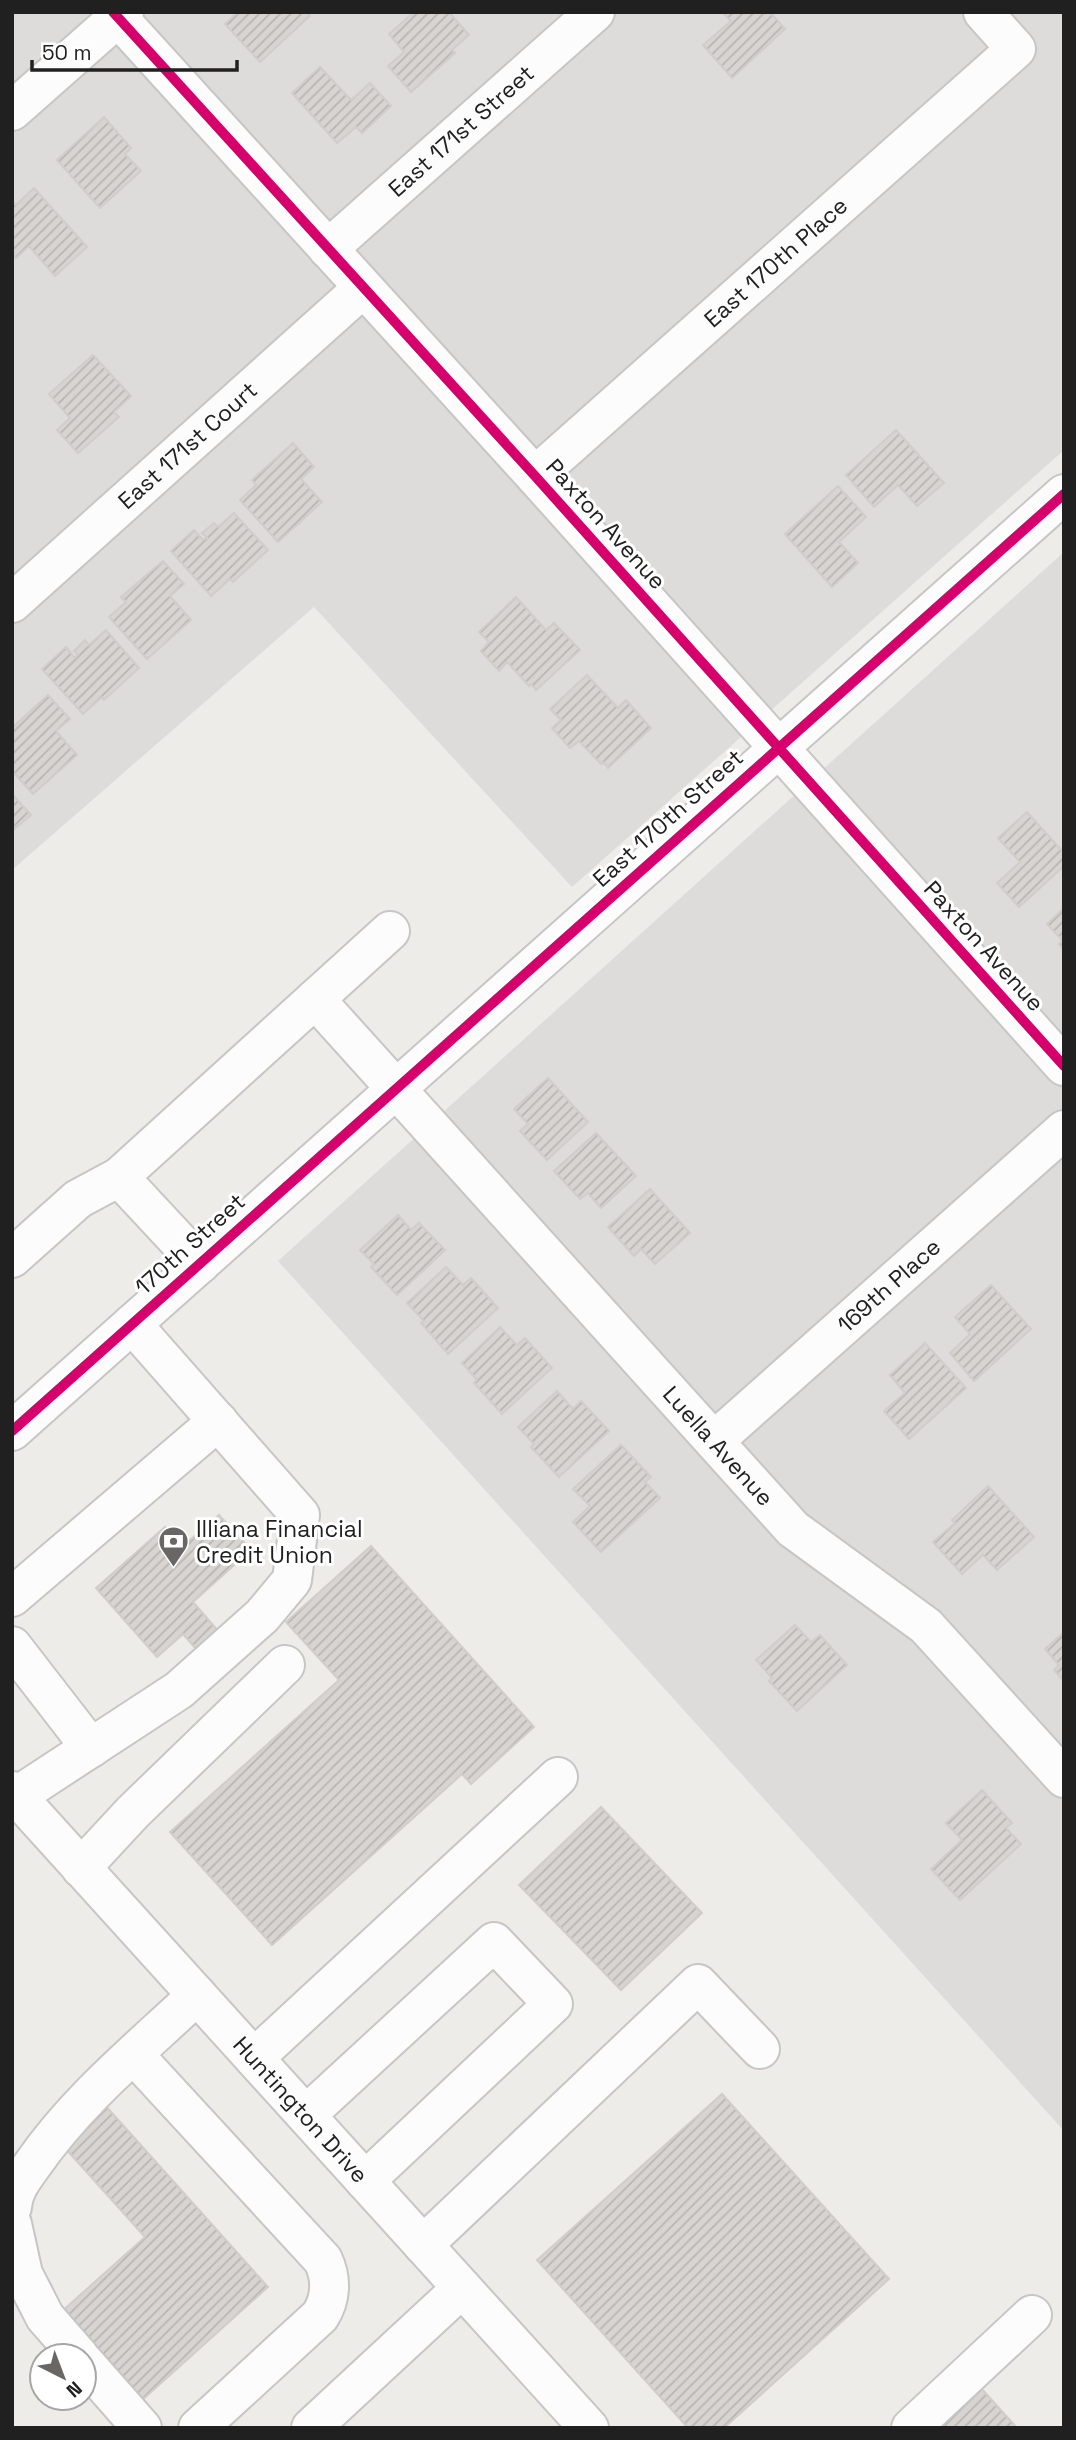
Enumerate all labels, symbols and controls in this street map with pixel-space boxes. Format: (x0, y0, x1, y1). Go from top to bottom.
scale bar (32, 28, 236, 72)
text: 50 m (42, 39, 92, 66)
street label: East 171st Street (382, 58, 540, 204)
street label: East 170th Place (698, 191, 854, 334)
street label: East 171st Court (112, 375, 264, 516)
street label: Paxton Avenue (539, 452, 673, 596)
street label: East 170th Street (586, 742, 750, 894)
street label: Paxton Avenue (917, 874, 1051, 1018)
street label: 170th Street (129, 1187, 251, 1301)
street label: 169th Place (831, 1232, 947, 1339)
street label: Luella Avenue (656, 1380, 780, 1512)
place label: Illiana Financial Credit Union (196, 1514, 363, 1570)
bank icon: Illiana Financial Credit Union (156, 1525, 190, 1569)
street label: Huntington Drive (227, 2030, 375, 2189)
north arrow (28, 2342, 98, 2412)
text: N (61, 2376, 87, 2403)

